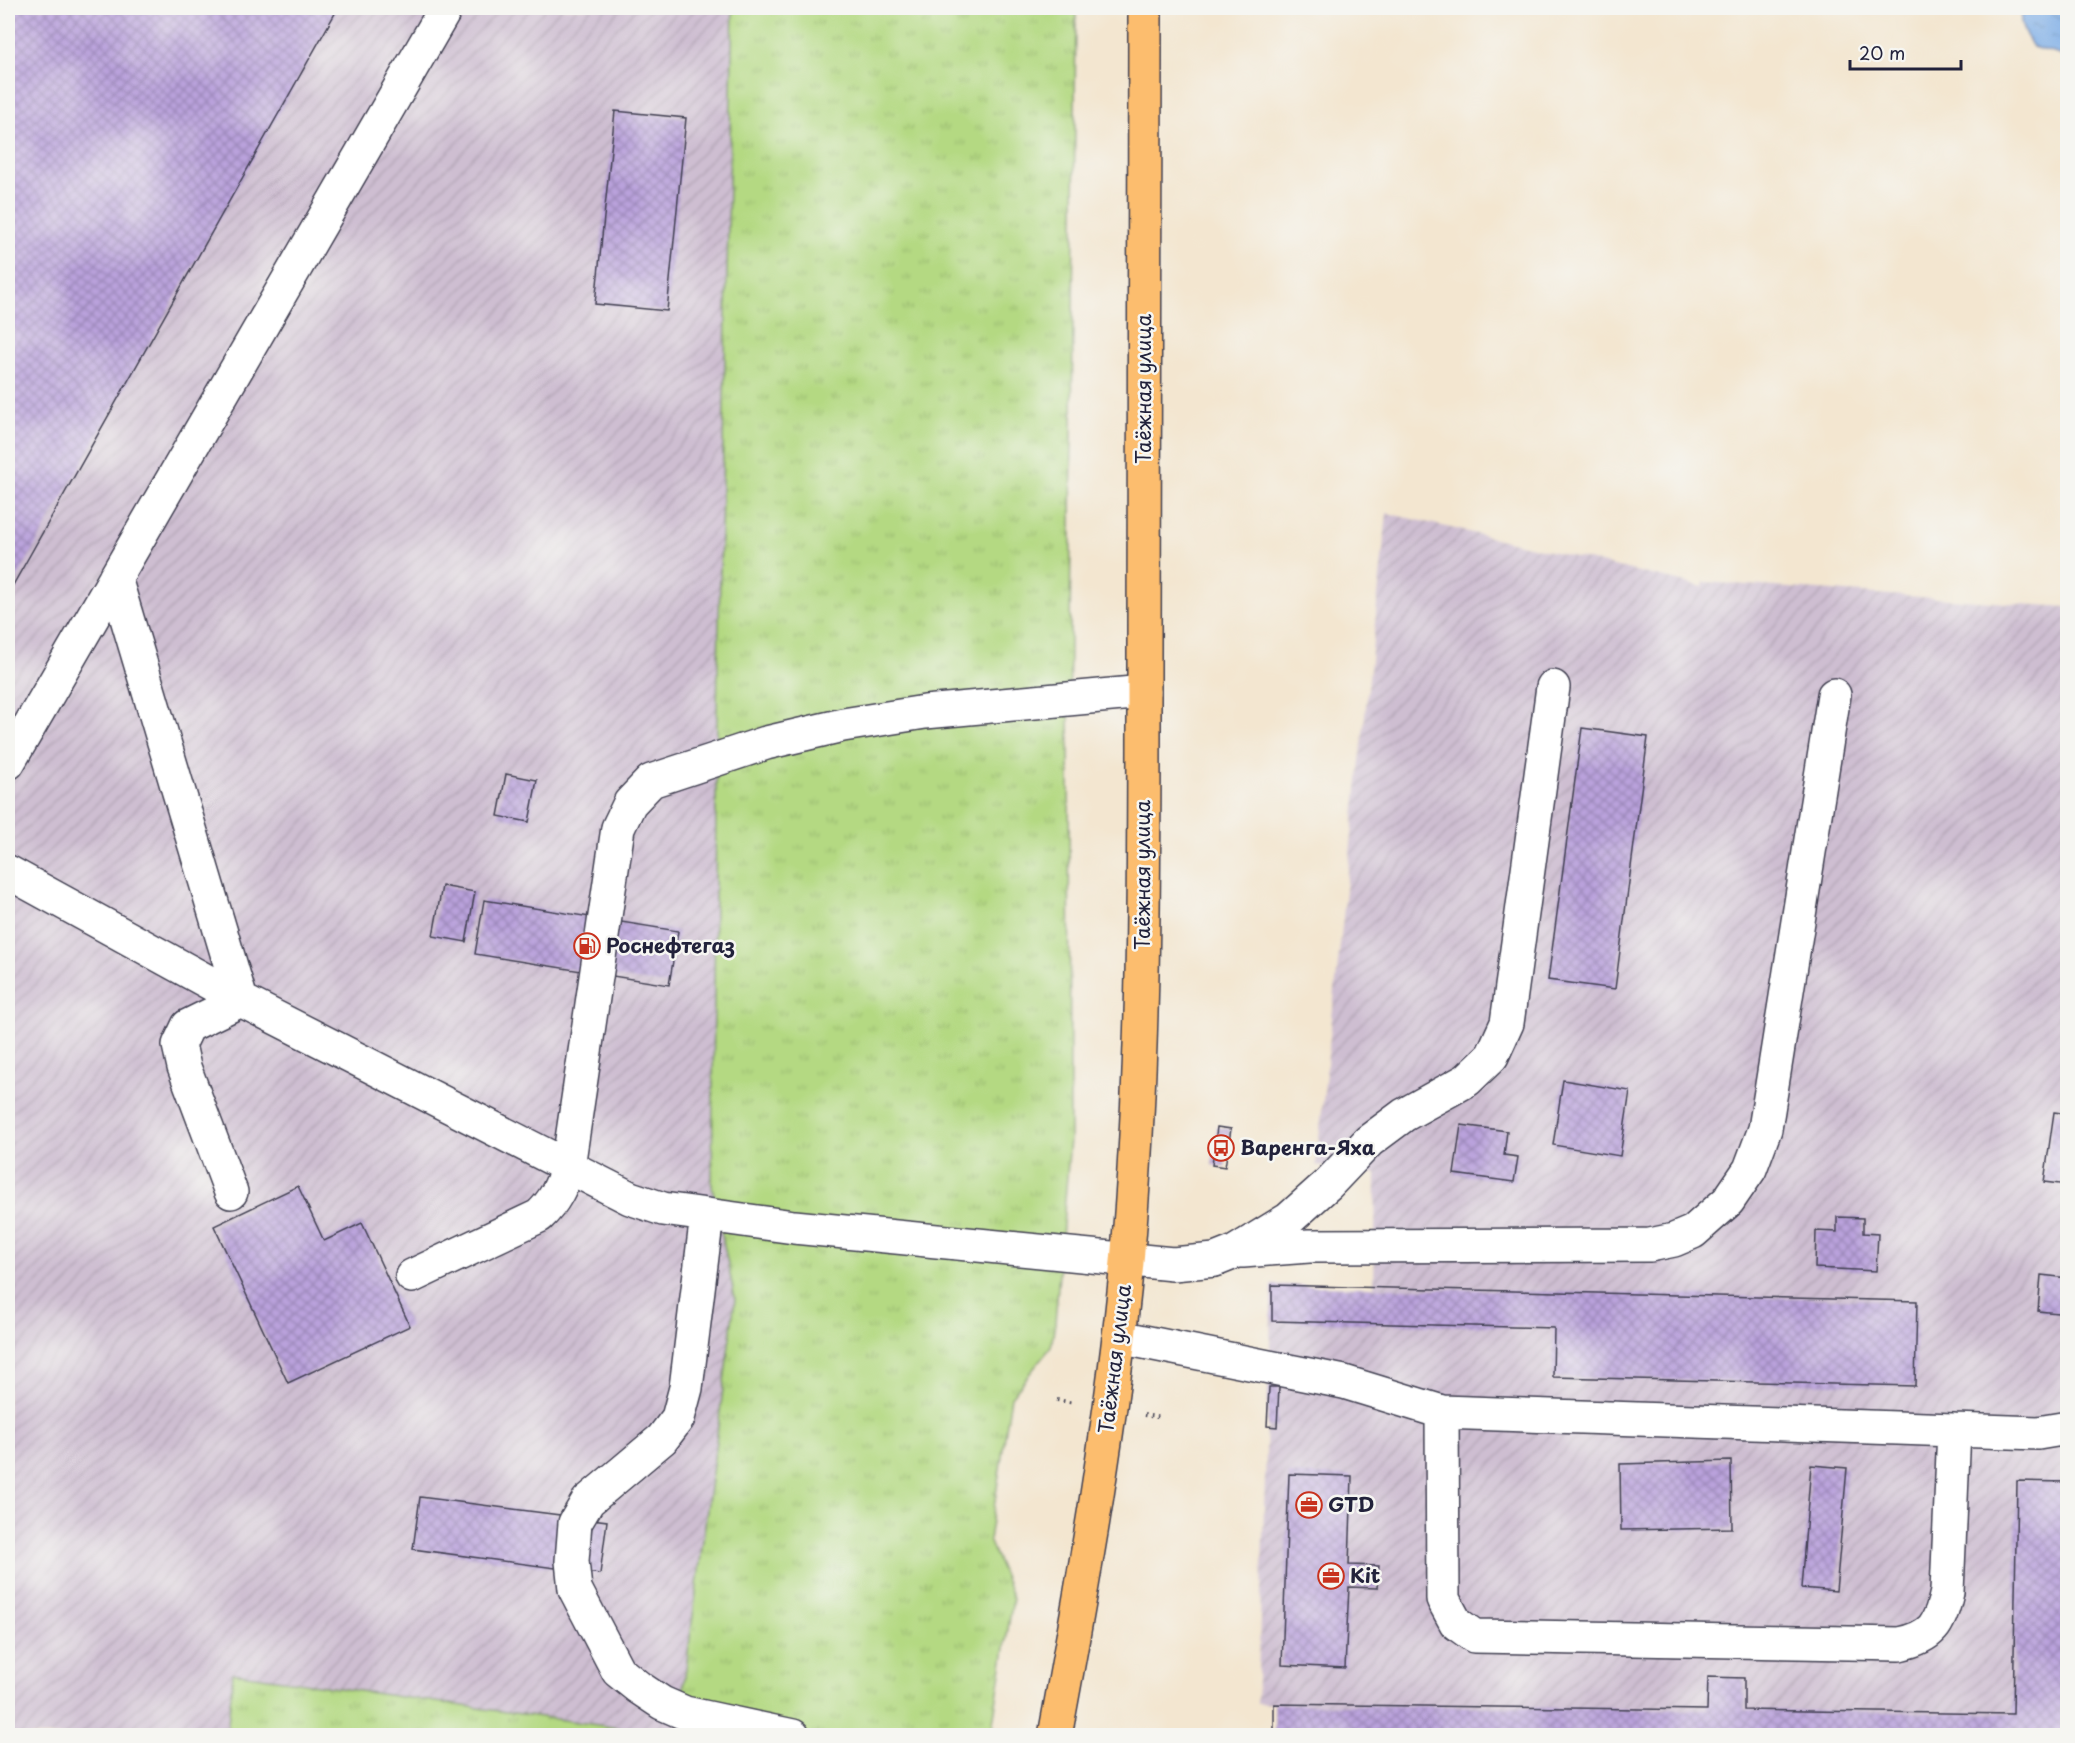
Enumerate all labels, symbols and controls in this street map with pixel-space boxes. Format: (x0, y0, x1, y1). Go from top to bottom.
scale bar (1850, 33, 1961, 71)
text: 20 m (1859, 39, 1905, 66)
street label: Таёжная улица (1128, 313, 1158, 464)
street label: Таёжная улица (1127, 799, 1157, 950)
place label: Роснефтегаз (606, 930, 735, 960)
fuel station icon: Роснефтегаз (572, 931, 602, 961)
place label: Варенга-Яха (1240, 1132, 1376, 1162)
bus stop icon: Варенга-Яха (1206, 1133, 1236, 1163)
street label: Таёжная улица (1090, 1282, 1138, 1435)
place label: GTD (1328, 1489, 1374, 1519)
office icon: GTD (1294, 1490, 1324, 1520)
place label: Kit (1350, 1560, 1381, 1590)
office icon: Kit (1316, 1561, 1346, 1591)

